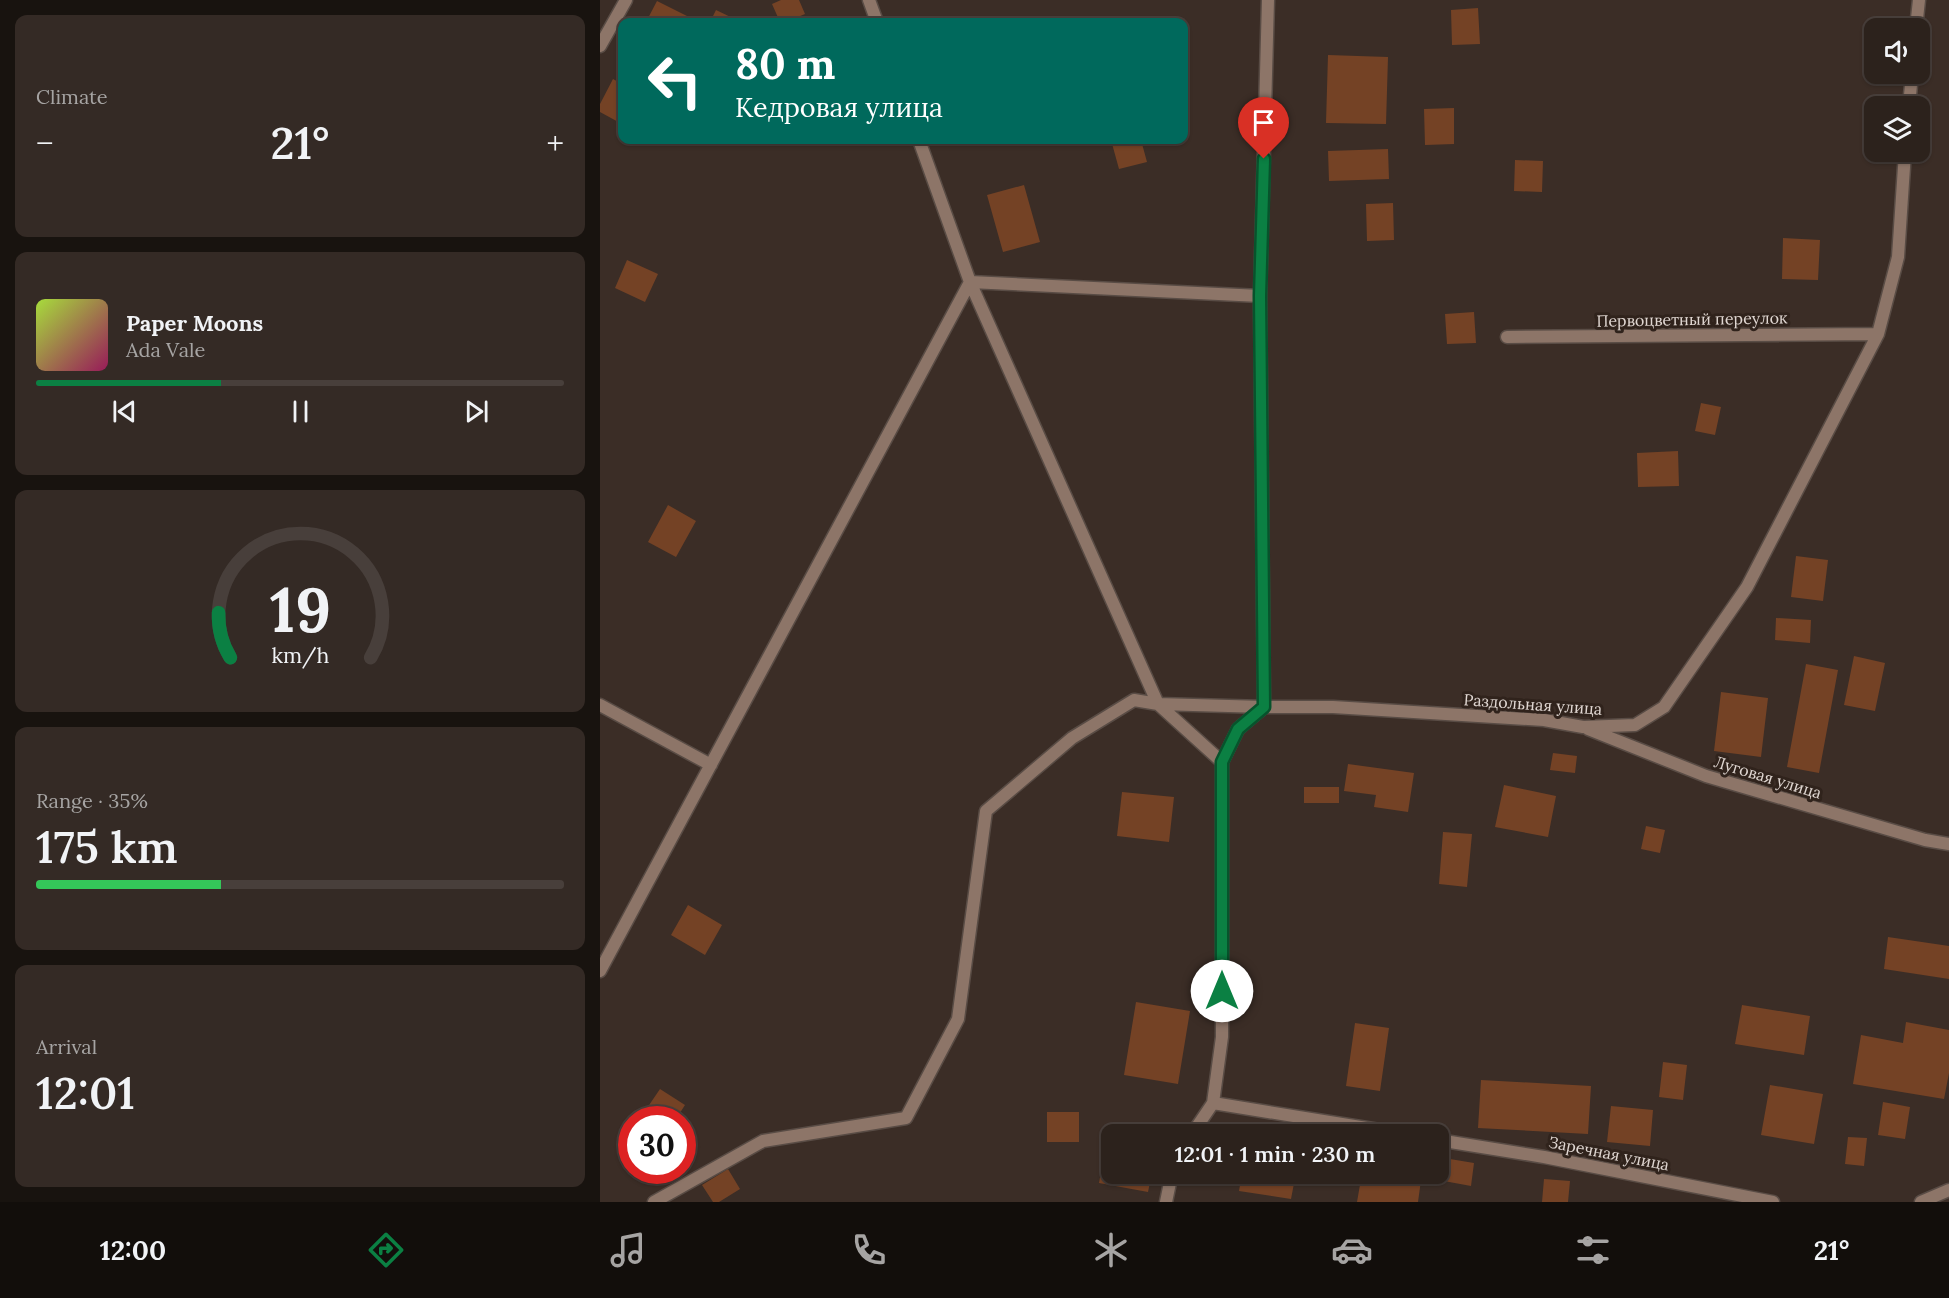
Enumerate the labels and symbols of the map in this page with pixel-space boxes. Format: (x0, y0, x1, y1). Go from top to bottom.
pin (1238, 97, 1289, 159)
street label: Первоцветный переулок (1596, 307, 1788, 331)
street label: Раздольная улица (1463, 689, 1603, 719)
street label: Луговая улица (1712, 751, 1824, 803)
position arrow (1190, 959, 1254, 1023)
speed limit sign: 30 (618, 1106, 696, 1184)
street label: Заречная улица (1547, 1132, 1671, 1174)

